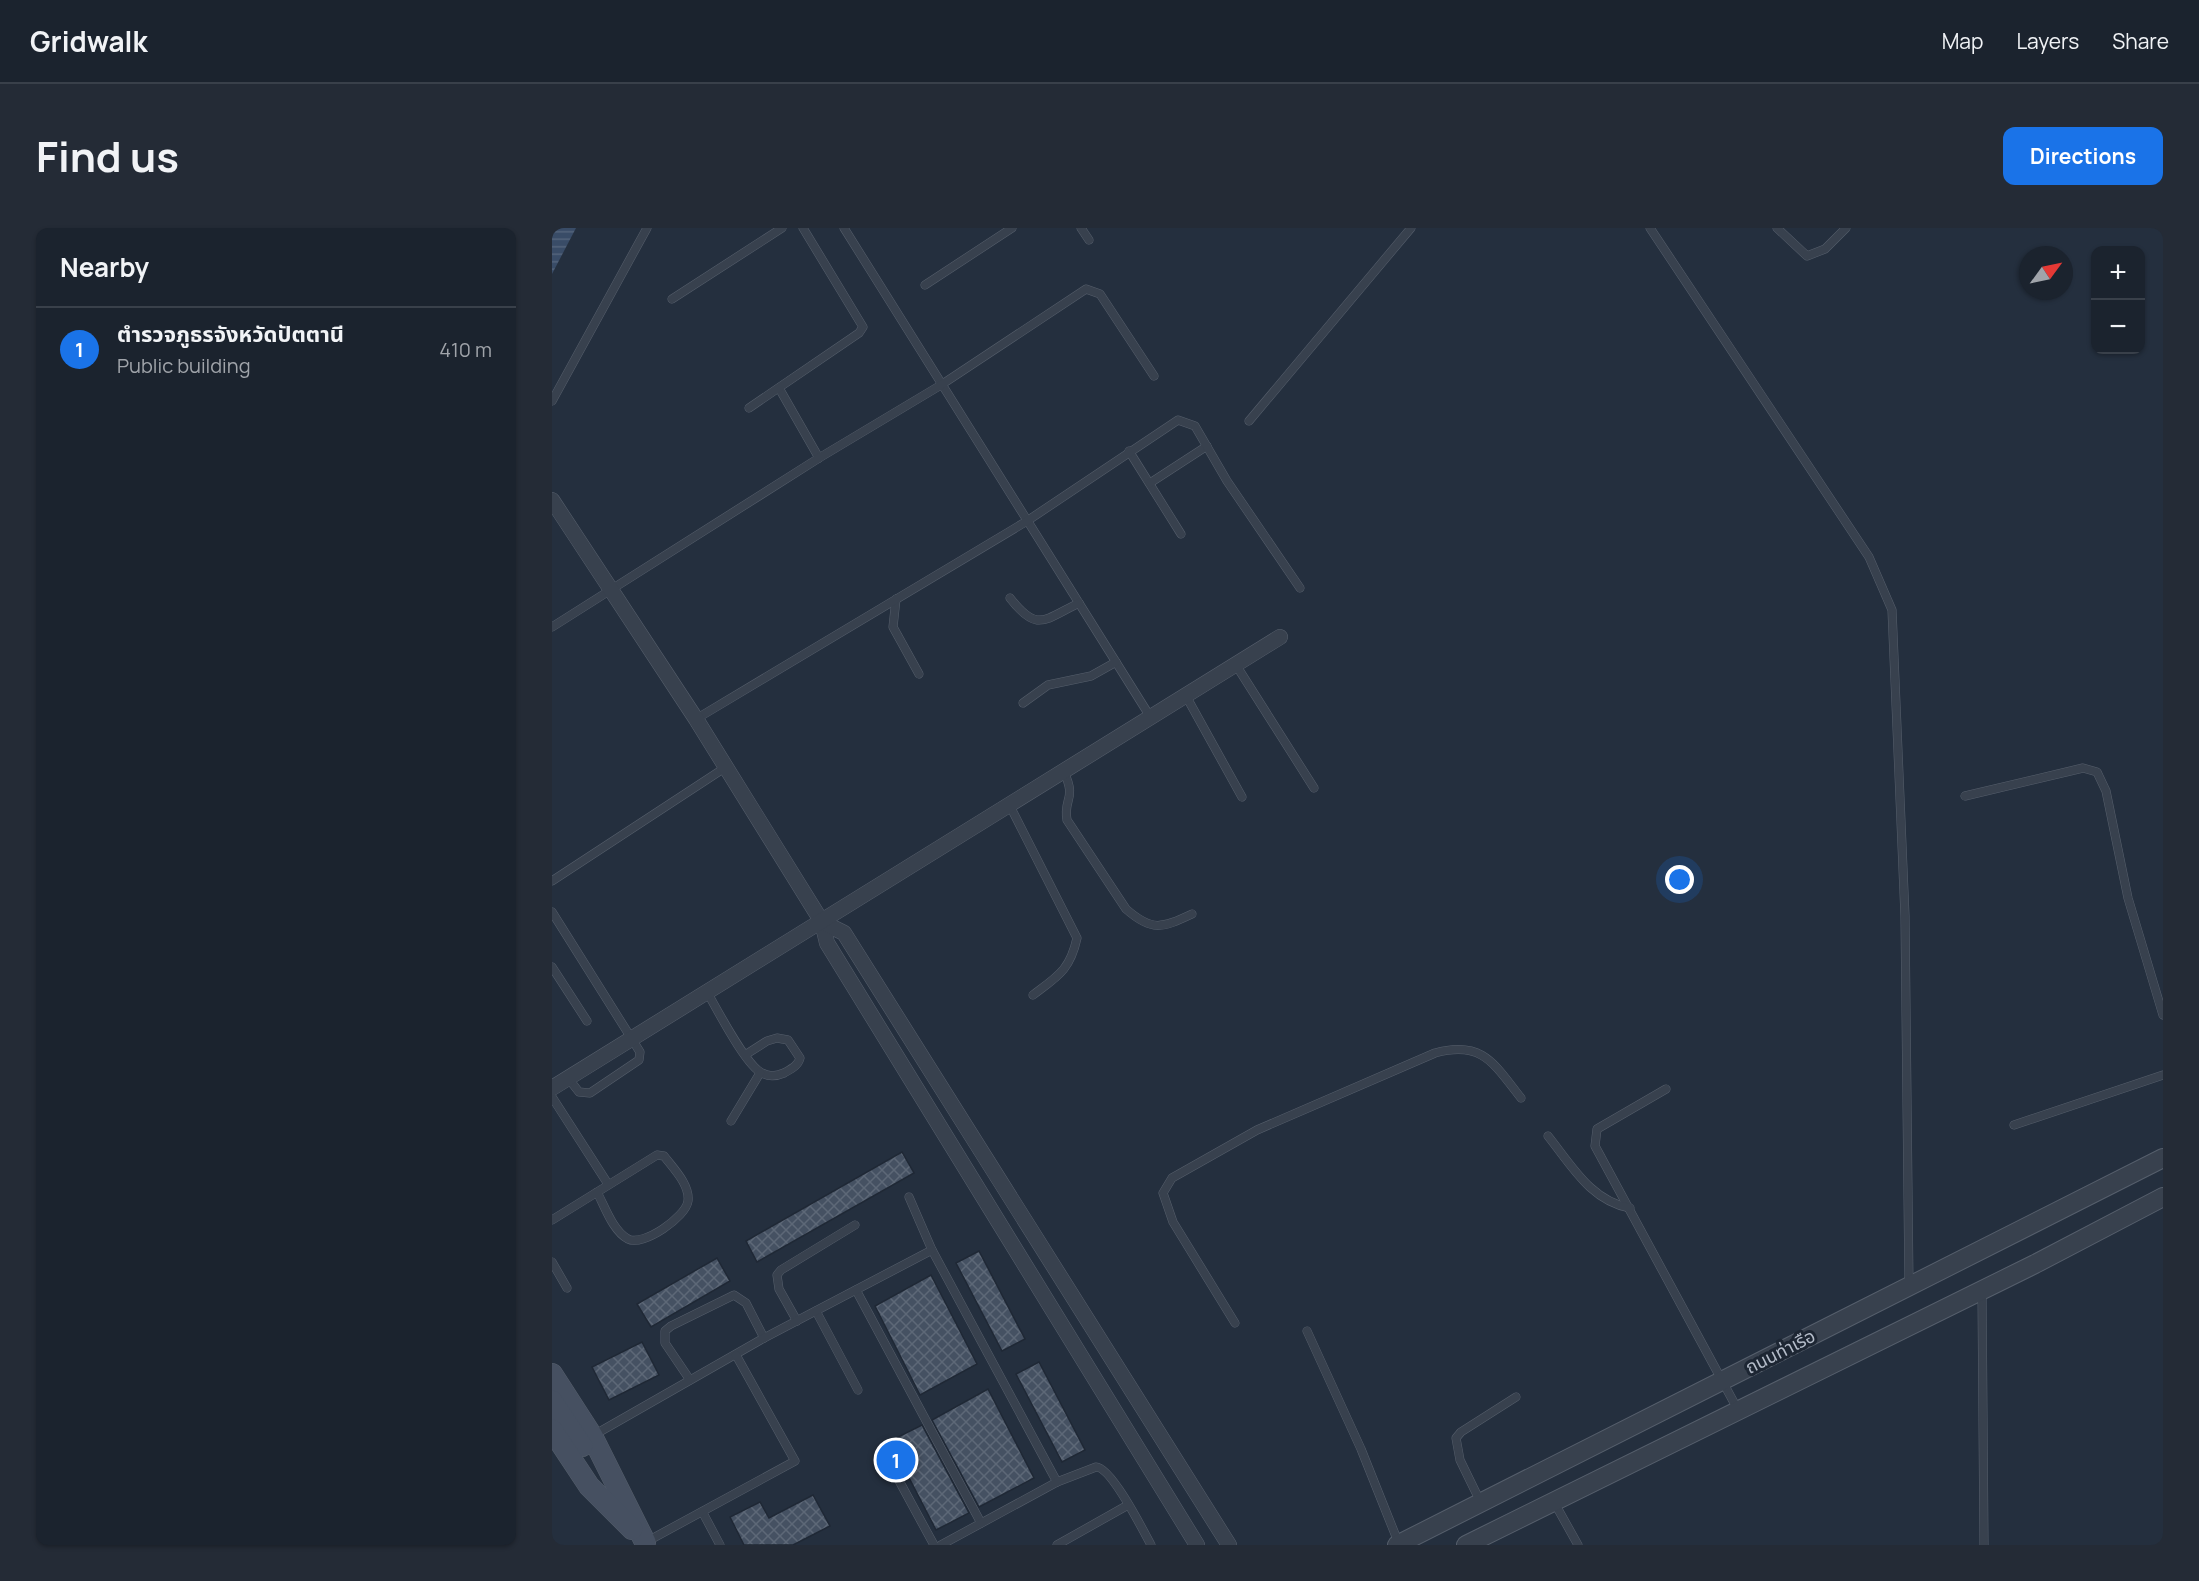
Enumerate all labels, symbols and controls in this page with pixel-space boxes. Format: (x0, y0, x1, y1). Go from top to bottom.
text: Gridwalk (30, 22, 147, 60)
text: Map (1942, 27, 1983, 55)
text: Layers (2016, 27, 2079, 55)
text: Share (2112, 27, 2169, 55)
text: Find us (36, 127, 179, 185)
button: Directions (2003, 127, 2163, 185)
north arrow (2019, 246, 2073, 300)
map controls (2091, 246, 2145, 354)
button: + (2091, 246, 2145, 300)
text: Nearby (60, 249, 149, 285)
button: − (2091, 300, 2145, 354)
text: ตำรวจภูธรจังหวัดปัตตานี (117, 319, 344, 349)
text: 1 (75, 336, 84, 363)
text: 410 m (439, 336, 492, 363)
text: Public building (117, 352, 251, 379)
your location (1665, 865, 1694, 894)
street label: ถนนท่าเรือ (1741, 1323, 1819, 1379)
pin: 1 (876, 1438, 916, 1482)

